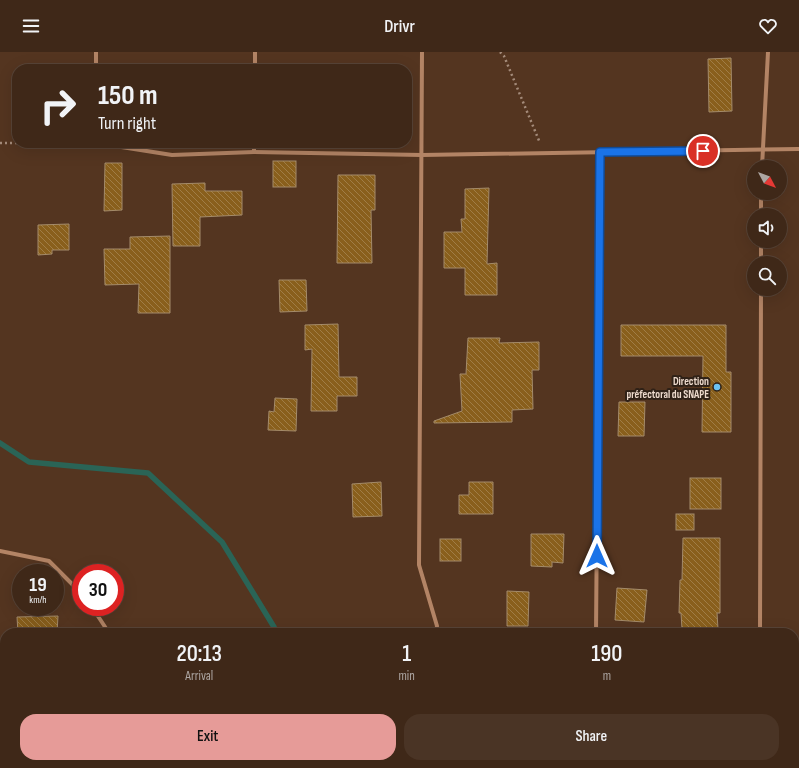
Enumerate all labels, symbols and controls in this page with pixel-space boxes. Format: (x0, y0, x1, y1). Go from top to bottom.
icon: menu (20, 15, 42, 37)
icon: heart (757, 15, 779, 37)
text: Drivr (384, 16, 415, 37)
text: 150 m (98, 79, 158, 112)
icon: right (32, 80, 84, 132)
text: Turn right (98, 113, 156, 134)
pin (686, 134, 720, 168)
icon: arrive (692, 140, 714, 162)
north arrow (747, 160, 787, 200)
map controls (747, 160, 787, 296)
button: sound (747, 208, 787, 248)
button: search (747, 256, 787, 296)
place label: Direction préfectoral du SNAPE (626, 375, 709, 401)
marker: Direction préfectoral du SNAPE (712, 382, 722, 392)
position arrow (576, 535, 618, 577)
speed limit sign: 30 (72, 564, 124, 616)
text: 19 (29, 573, 47, 597)
text: km/h (29, 594, 47, 606)
text: 20:13 (176, 639, 222, 668)
text: 1 (402, 639, 411, 668)
text: 190 (591, 639, 622, 668)
text: Arrival (185, 668, 213, 684)
text: min (399, 668, 415, 684)
text: m (603, 668, 611, 684)
button: Exit (20, 714, 396, 760)
button: Share (404, 714, 779, 760)

